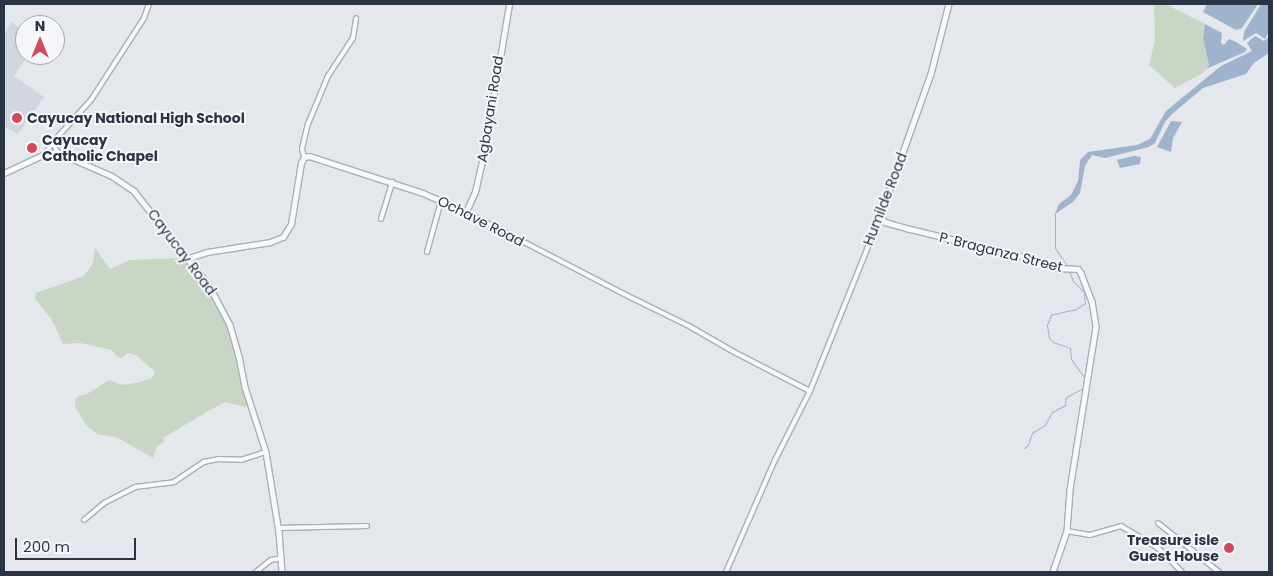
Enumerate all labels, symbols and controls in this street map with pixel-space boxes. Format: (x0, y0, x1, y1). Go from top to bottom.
north arrow (15, 15, 65, 65)
text: N (35, 16, 45, 36)
street label: Agbayani Road (473, 54, 507, 164)
place label: Cayucay National High School (27, 110, 245, 126)
marker: Cayucay National High School (11, 112, 23, 124)
place label: Cayucay Catholic Chapel (42, 132, 158, 164)
marker: Cayucay Catholic Chapel (26, 142, 38, 154)
street label: Humilde Road (860, 150, 910, 248)
street label: Ochave Road (435, 192, 527, 250)
street label: Cayucay Road (144, 206, 220, 298)
street label: P. Braganza Street (938, 229, 1064, 275)
scale bar (18, 528, 139, 560)
place label: Treasure isle Guest House (1127, 532, 1219, 564)
text: 200 m (23, 536, 70, 557)
marker: Treasure isle Guest House (1223, 542, 1235, 554)

